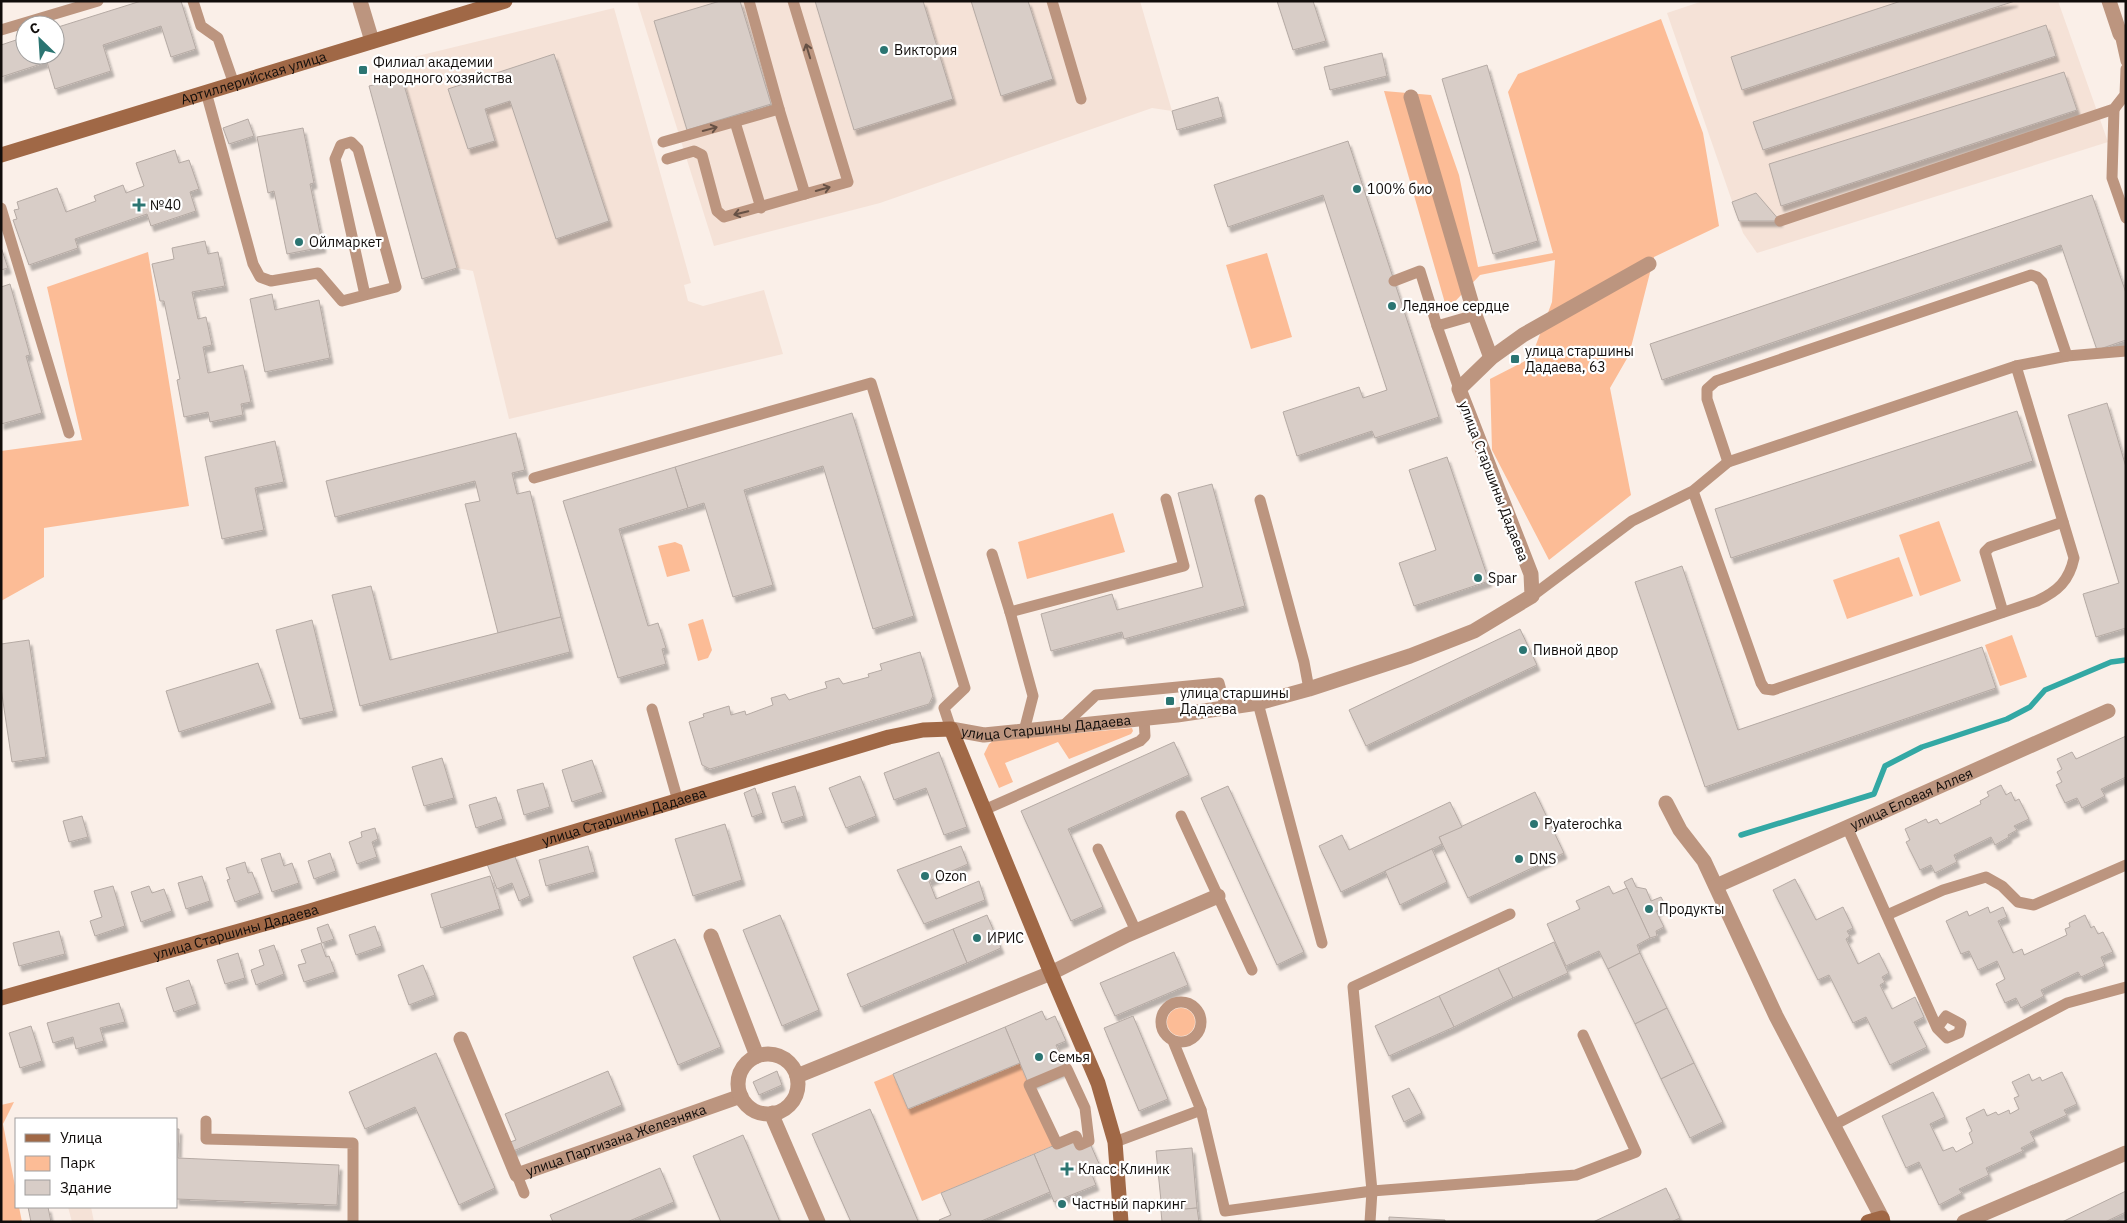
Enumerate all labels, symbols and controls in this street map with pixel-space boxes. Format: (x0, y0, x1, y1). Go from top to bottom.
north arrow (15, 15, 65, 65)
text: С (27, 18, 42, 38)
place label: Виктория (894, 41, 957, 59)
one-way arrow (803, 43, 813, 59)
marker: Виктория (878, 44, 890, 56)
street label: Артиллерийская улица (178, 47, 329, 109)
place label: Филиал академии народного хозяйства (373, 53, 513, 87)
marker: Филиал академии народного хозяйства (357, 64, 369, 76)
one-way arrow (701, 124, 717, 134)
place label: 100% био (1367, 180, 1433, 198)
marker: 100% био (1351, 183, 1363, 195)
one-way arrow (814, 184, 830, 194)
place label: №40 (150, 196, 181, 214)
marker: №40 (132, 198, 146, 212)
one-way arrow (734, 209, 750, 218)
place label: Ойлмаркет (309, 233, 382, 251)
marker: Ойлмаркет (293, 236, 305, 248)
place label: Ледяное сердце (1402, 297, 1510, 315)
marker: Ледяное сердце (1386, 300, 1398, 312)
place label: улица старшины Дадаева, 63 (1525, 342, 1634, 376)
marker: улица старшины Дадаева, 63 (1509, 353, 1521, 365)
street label: улица Старшины Дадаева (1455, 398, 1533, 564)
place label: Spar (1488, 569, 1517, 587)
marker: Spar (1472, 572, 1484, 584)
place label: Пивной двор (1533, 641, 1618, 659)
marker: Пивной двор (1517, 644, 1529, 656)
place label: улица старшины Дадаева (1180, 684, 1289, 718)
marker: улица старшины Дадаева (1164, 695, 1176, 707)
street label: улица Старшины Дадаева (960, 711, 1132, 744)
street label: улица Еловая Аллея (1847, 764, 1975, 834)
street label: улица Старшины Дадаева (540, 783, 709, 850)
place label: Pyaterochka (1544, 815, 1623, 833)
marker: Pyaterochka (1528, 818, 1540, 830)
place label: DNS (1529, 850, 1556, 868)
marker: DNS (1513, 853, 1525, 865)
place label: Ozon (935, 867, 967, 885)
marker: Ozon (919, 870, 931, 882)
street label: улица Старшины Дадаева (151, 900, 321, 964)
place label: Продукты (1659, 900, 1724, 918)
marker: Продукты (1643, 903, 1655, 915)
place label: ИРИС (987, 929, 1024, 947)
marker: ИРИС (971, 932, 983, 944)
place label: Семья (1049, 1048, 1090, 1066)
marker: Семья (1033, 1051, 1045, 1063)
street label: улица Партизана Железняка (523, 1100, 709, 1180)
legend (15, 1118, 178, 1208)
text: Улица (60, 1128, 102, 1147)
text: Парк (60, 1153, 95, 1172)
place label: Класс Клиник (1078, 1160, 1170, 1178)
marker: Класс Клиник (1060, 1162, 1074, 1176)
text: Здание (60, 1178, 112, 1197)
place label: Частный паркинг (1072, 1195, 1186, 1213)
marker: Частный паркинг (1056, 1198, 1068, 1210)

